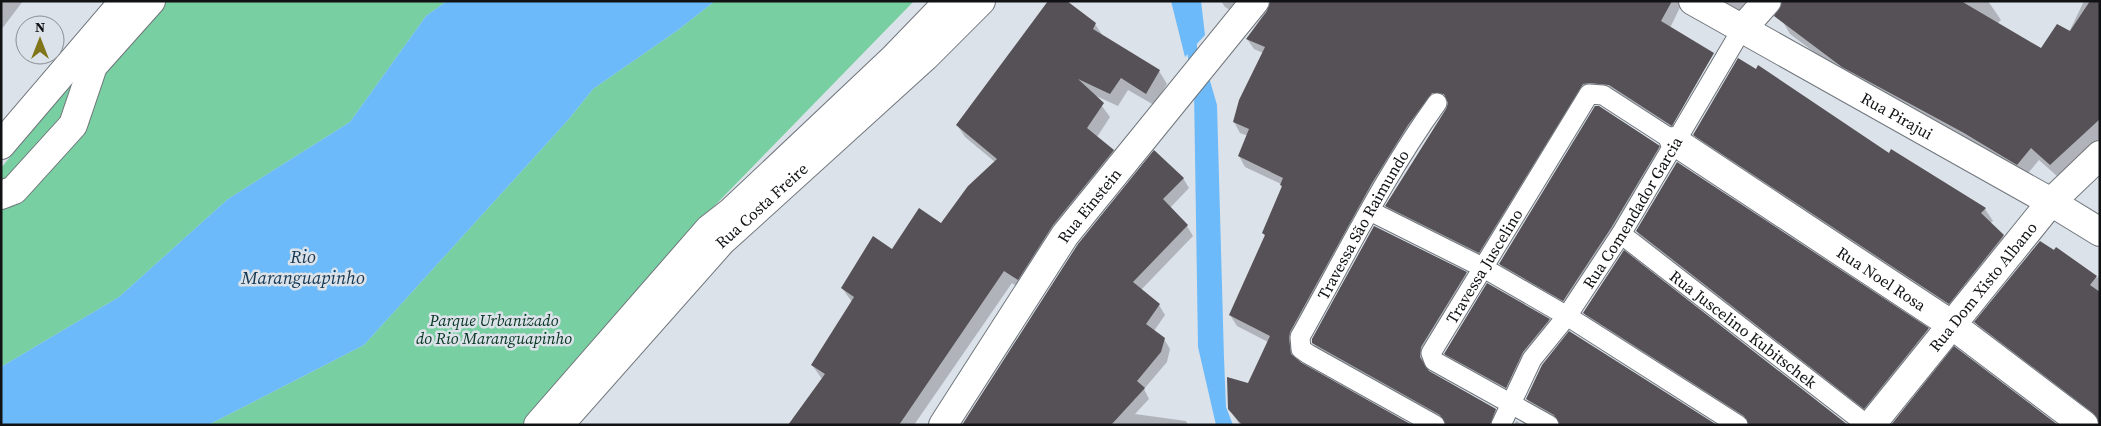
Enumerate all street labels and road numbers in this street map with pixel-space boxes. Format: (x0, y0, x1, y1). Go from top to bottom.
street label: Rua Pirajui (1857, 87, 1937, 145)
street label: Rua Comendador Garcia (1577, 131, 1688, 292)
street label: Travessa São Raimundo (1312, 145, 1414, 303)
street label: Rua Costa Freire (710, 158, 812, 253)
street label: Rua Einstein (1052, 163, 1126, 247)
street label: Travessa Juscelino (1441, 204, 1528, 328)
street label: Rua Dom Xisto Albano (1924, 217, 2042, 356)
street label: Rua Noel Rosa (1833, 241, 1931, 316)
street label: Rua Juscelino Kubitschek (1665, 265, 1822, 393)

